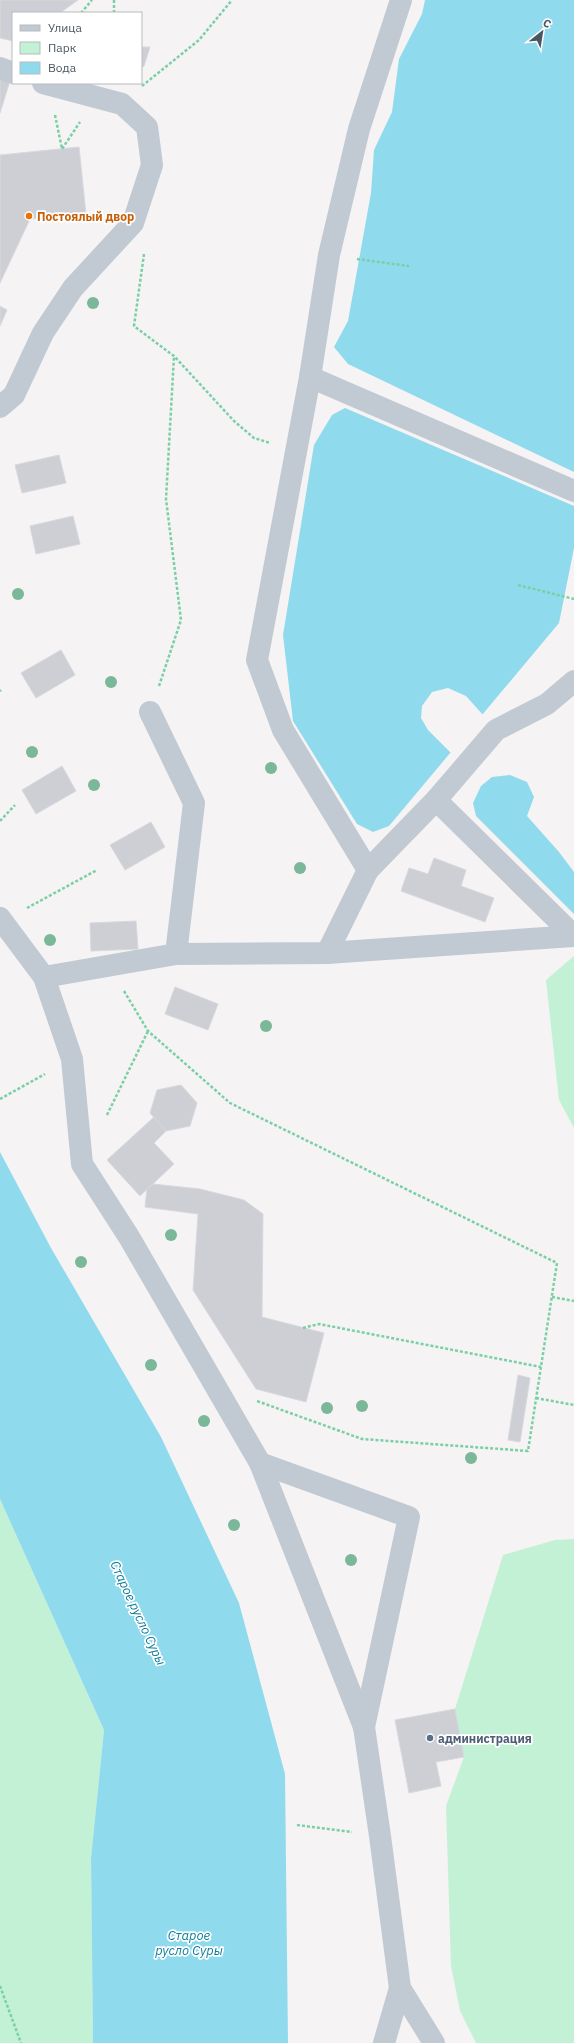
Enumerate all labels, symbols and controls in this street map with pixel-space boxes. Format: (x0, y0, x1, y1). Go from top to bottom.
legend (12, 12, 142, 84)
north arrow (522, 12, 562, 52)
text: С (540, 15, 554, 31)
text: Улица (48, 20, 82, 35)
text: Парк (48, 40, 77, 55)
text: Вода (48, 60, 77, 75)
place label: Постоялый двор (37, 209, 134, 224)
marker: Постоялый двор (24, 211, 34, 221)
water label: Старое русло Суры (106, 1558, 170, 1668)
place label: администрация (438, 1731, 532, 1746)
marker: администрация (425, 1733, 435, 1743)
water label: Старое русло Суры (154, 1927, 223, 1959)

